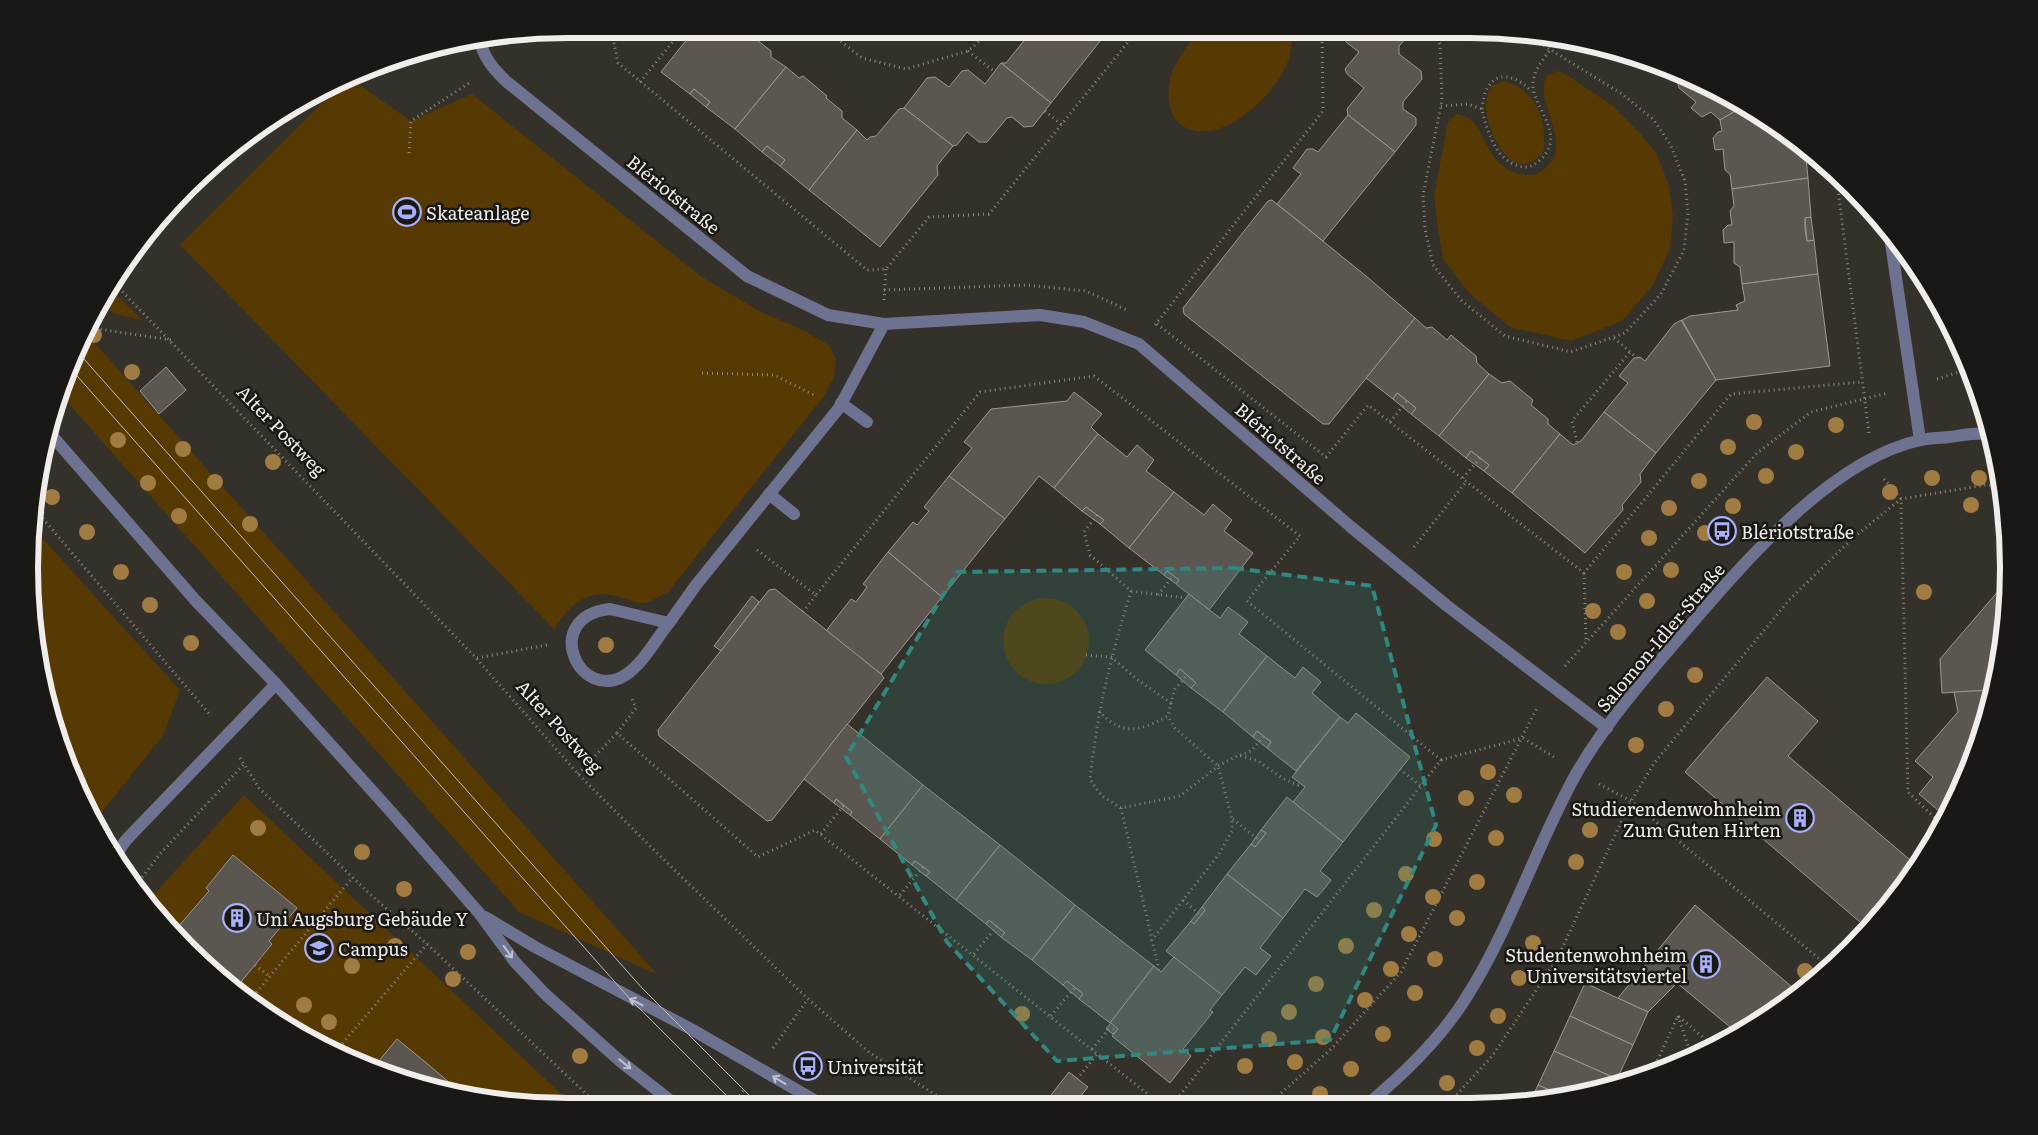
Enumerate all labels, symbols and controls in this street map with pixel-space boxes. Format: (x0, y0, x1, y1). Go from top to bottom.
street label: Blériotstraße (622, 148, 726, 240)
sports icon: Skateanlage (392, 197, 422, 227)
place label: Skateanlage (426, 199, 530, 226)
street label: Alter Postweg (231, 378, 333, 483)
street label: Blériotstraße (1229, 396, 1333, 490)
bus stop icon: Blériotstraße (1707, 516, 1737, 546)
place label: Blériotstraße (1741, 518, 1854, 545)
street label: Salomon-Idler-Straße (1589, 557, 1731, 717)
street label: Alter Postweg (510, 673, 610, 780)
place label: Studierendenwohnheim Zum Guten Hirten (1571, 795, 1781, 843)
building icon: Studierendenwohnheim Zum Guten Hirten (1785, 803, 1815, 833)
building icon: Uni Augsburg Gebäude Y (222, 903, 252, 933)
place label: Uni Augsburg Gebäude Y (256, 905, 468, 932)
school or university icon: Campus (304, 933, 334, 963)
place label: Campus (338, 935, 408, 962)
place label: Studentenwohnheim Universitätsviertel (1505, 941, 1687, 989)
one-way arrow (502, 945, 513, 958)
building icon: Studentenwohnheim Universitätsviertel (1691, 949, 1721, 979)
one-way arrow (629, 997, 644, 1007)
bus stop icon: Universität (793, 1051, 823, 1081)
place label: Universität (827, 1053, 924, 1080)
one-way arrow (618, 1059, 631, 1070)
one-way arrow (772, 1074, 786, 1084)

